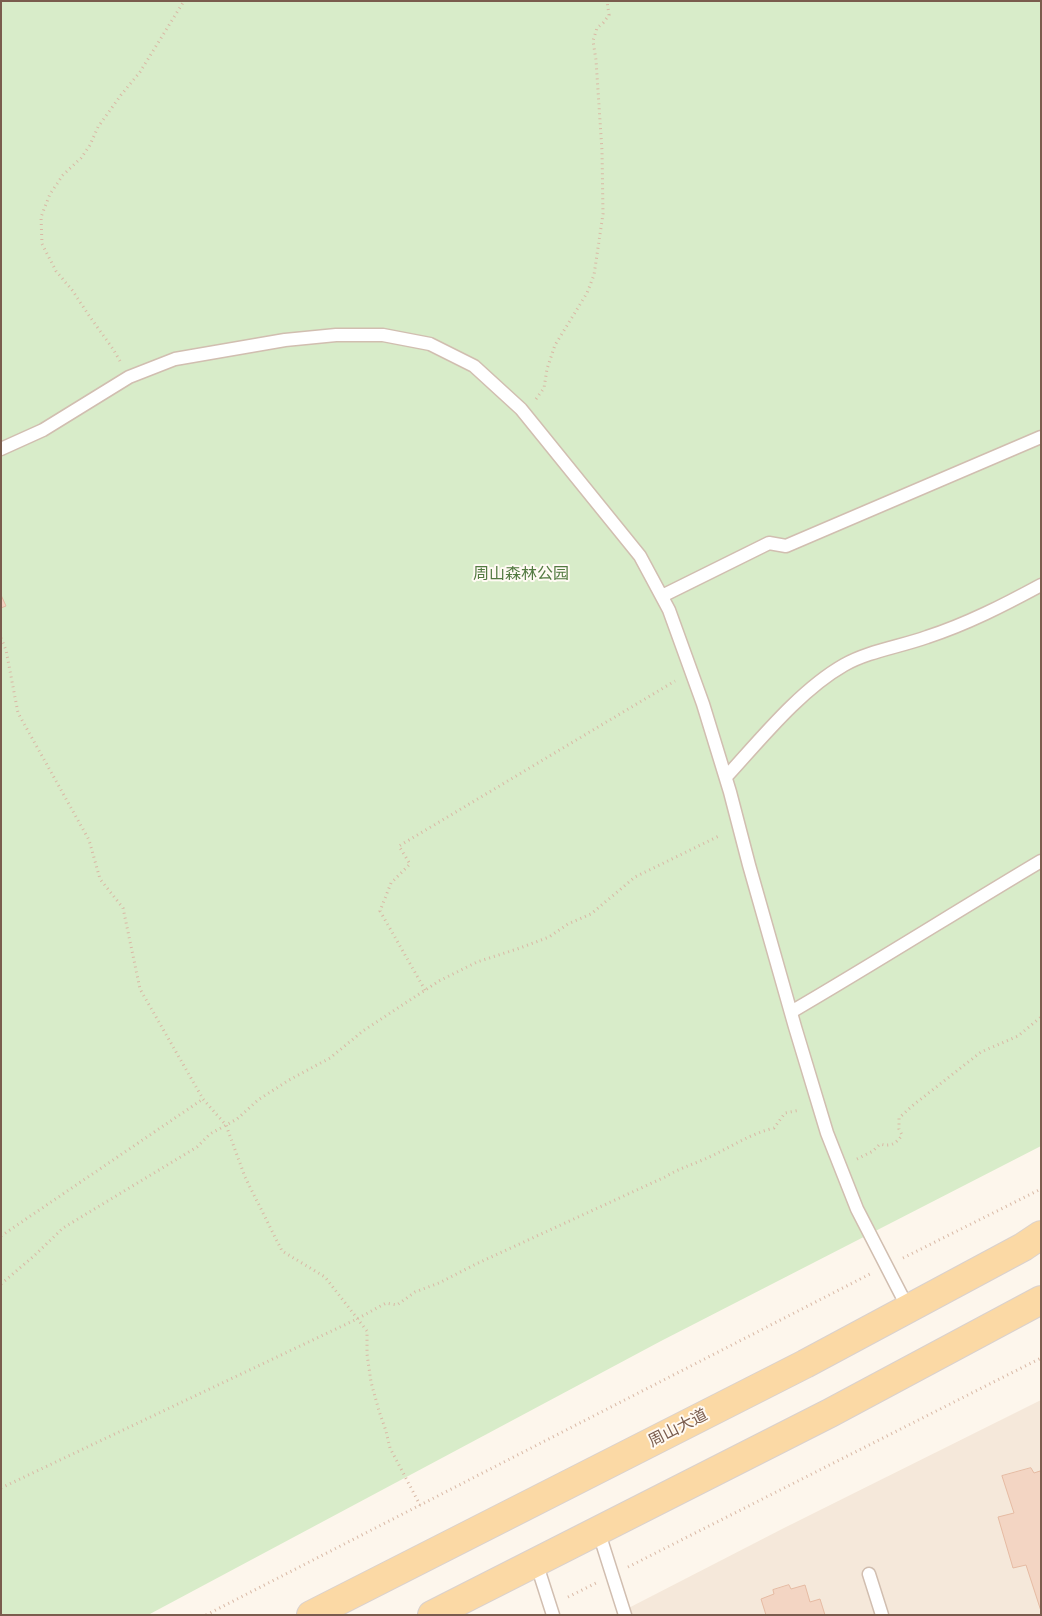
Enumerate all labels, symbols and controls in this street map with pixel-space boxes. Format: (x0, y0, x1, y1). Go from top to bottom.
park label: 周山森林公园 (473, 564, 569, 584)
street label: 周山大道 (645, 1405, 711, 1451)

